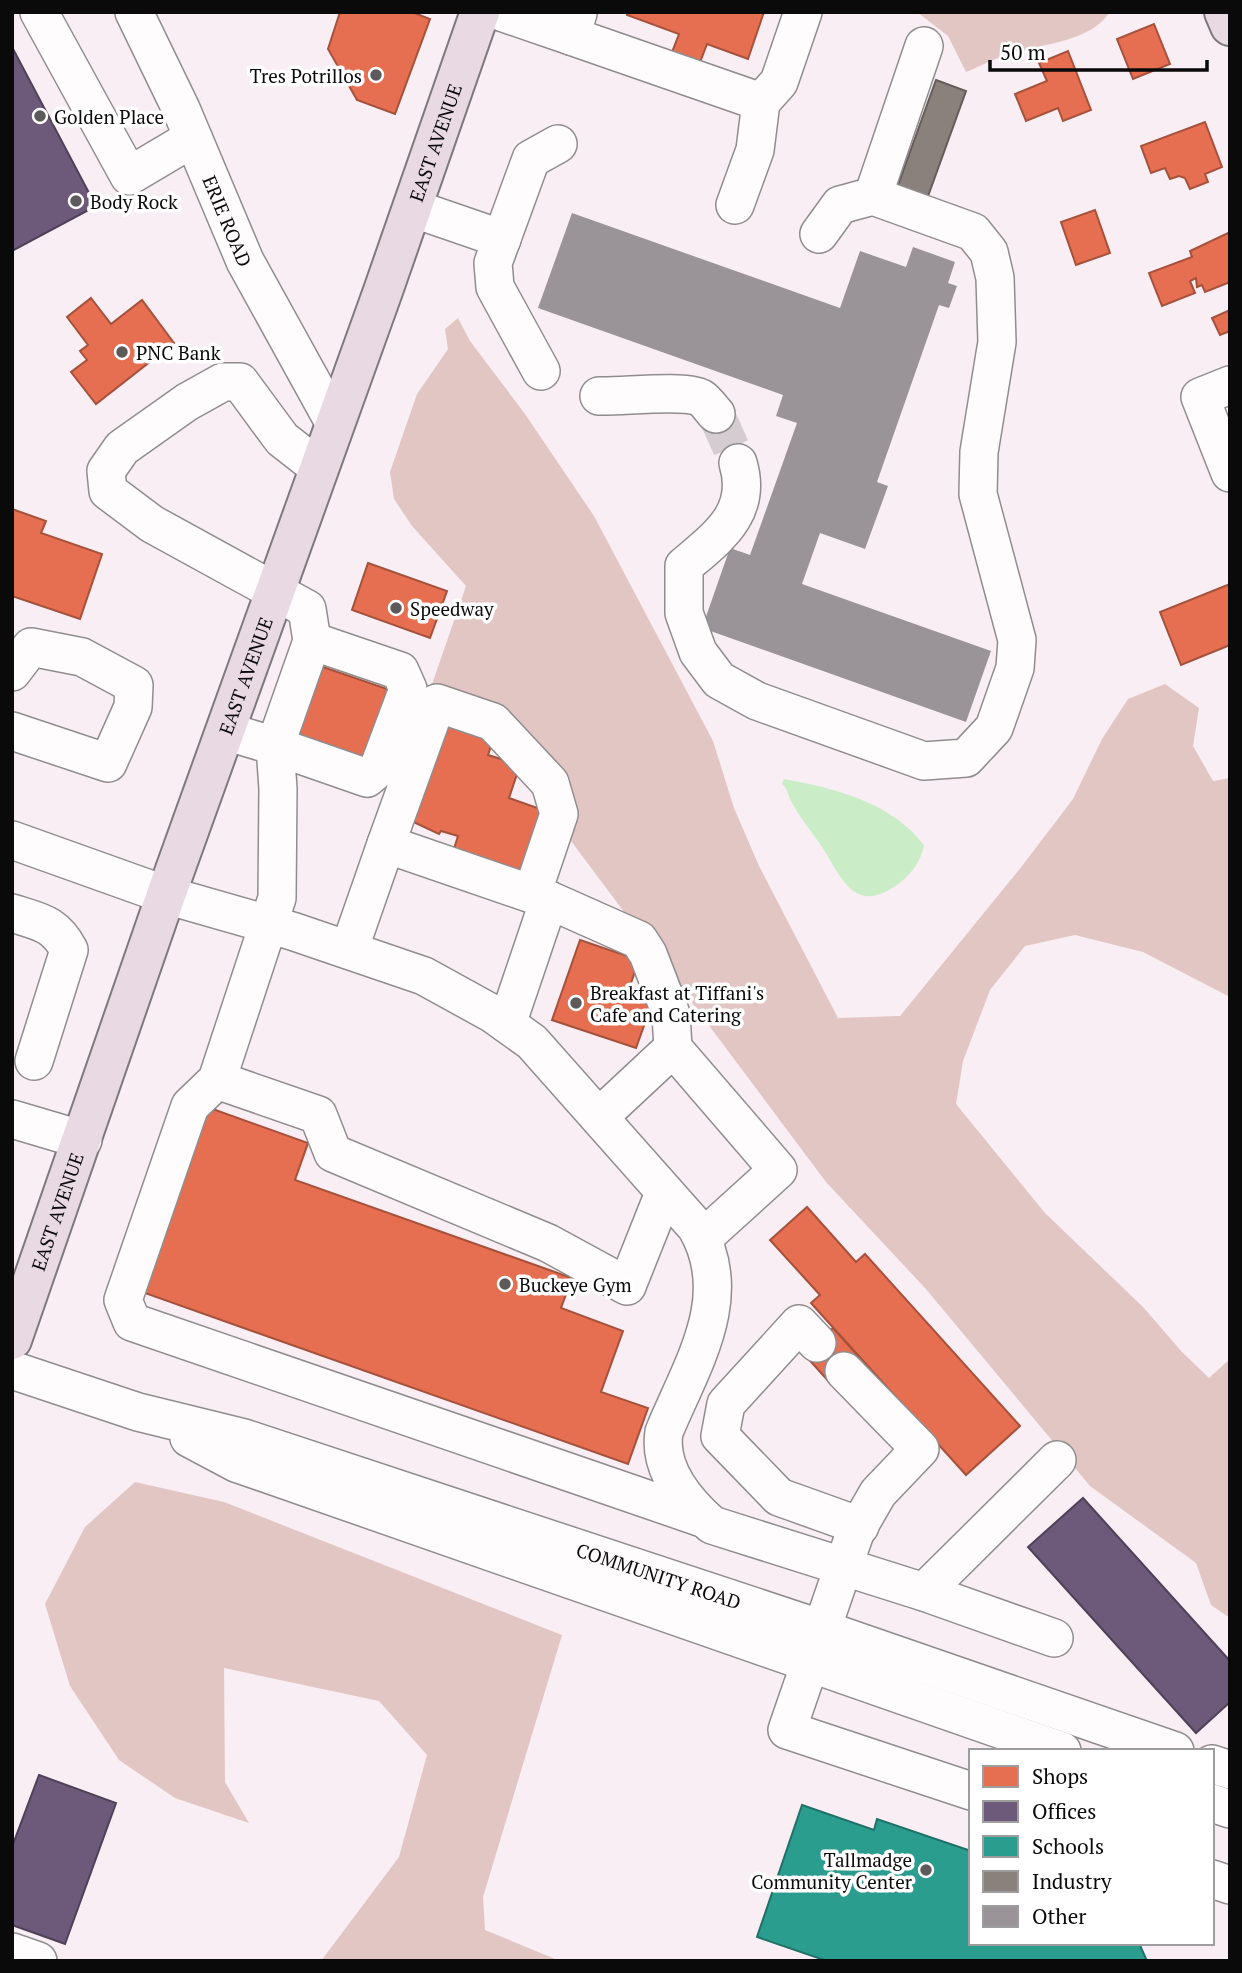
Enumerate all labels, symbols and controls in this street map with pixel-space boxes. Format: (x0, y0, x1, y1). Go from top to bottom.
scale bar (990, 28, 1207, 72)
text: 50 m (1000, 38, 1046, 66)
place label: Tres Potrillos (250, 63, 362, 88)
marker: Tres Potrillos (368, 67, 384, 83)
street label: EAST AVENUE (403, 80, 467, 205)
place label: Golden Place (54, 104, 164, 129)
marker: Golden Place (32, 108, 48, 124)
street label: ERIE ROAD (198, 171, 258, 270)
place label: Body Rock (90, 189, 178, 214)
marker: Body Rock (68, 193, 84, 209)
place label: PNC Bank (136, 340, 221, 365)
marker: PNC Bank (114, 344, 130, 360)
place label: Speedway (410, 596, 494, 621)
marker: Speedway (388, 600, 404, 616)
street label: EAST AVENUE (212, 613, 277, 738)
place label: Breakfast at Tiffani's Cafe and Catering (590, 980, 764, 1027)
marker: Breakfast at Tiffani's Cafe and Catering (568, 995, 584, 1011)
street label: EAST AVENUE (25, 1149, 88, 1274)
place label: Buckeye Gym (519, 1272, 632, 1297)
marker: Buckeye Gym (497, 1276, 513, 1292)
street label: COMMUNITY ROAD (573, 1536, 744, 1614)
legend (969, 1749, 1214, 1945)
text: Shops (1032, 1762, 1088, 1790)
text: Offices (1032, 1797, 1096, 1825)
text: Schools (1032, 1832, 1104, 1860)
place label: Tallmadge Community Center (751, 1847, 913, 1894)
marker: Tallmadge Community Center (918, 1862, 934, 1878)
text: Industry (1032, 1867, 1112, 1895)
text: Other (1032, 1902, 1086, 1930)

